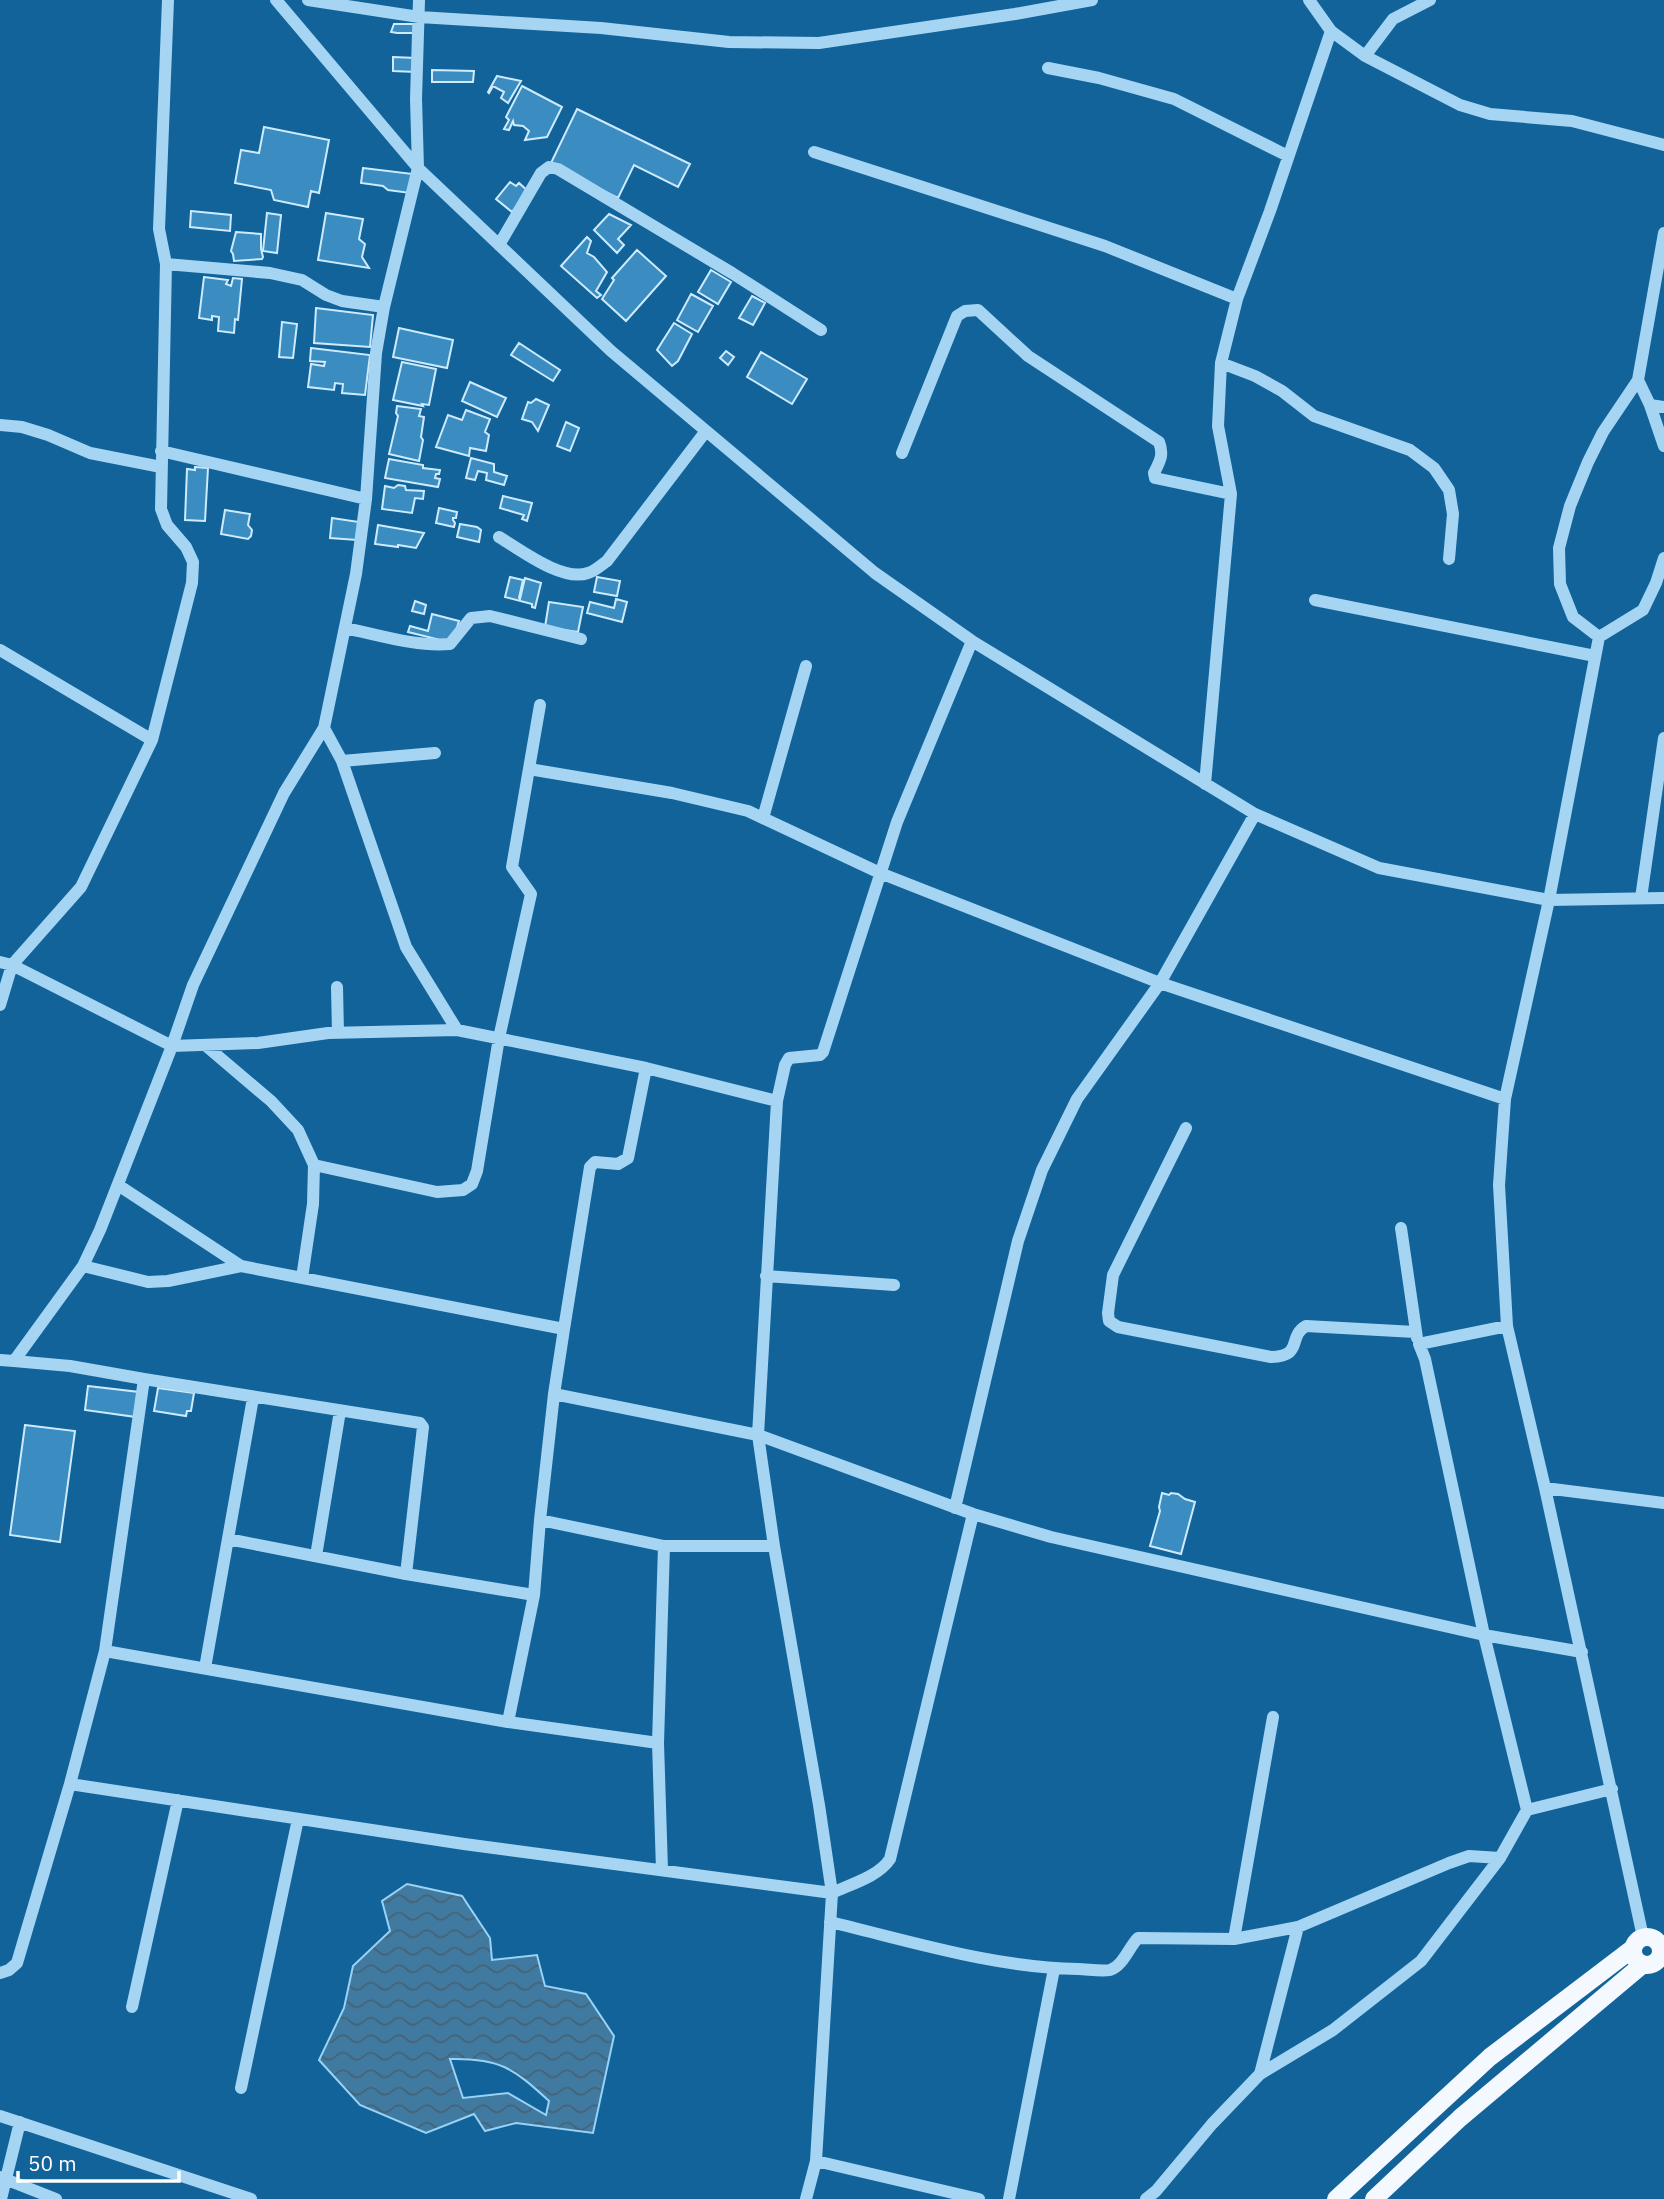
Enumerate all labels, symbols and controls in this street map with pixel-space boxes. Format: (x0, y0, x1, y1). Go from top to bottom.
scale bar (18, 2140, 178, 2184)
text: 50 m (28, 2149, 77, 2177)

